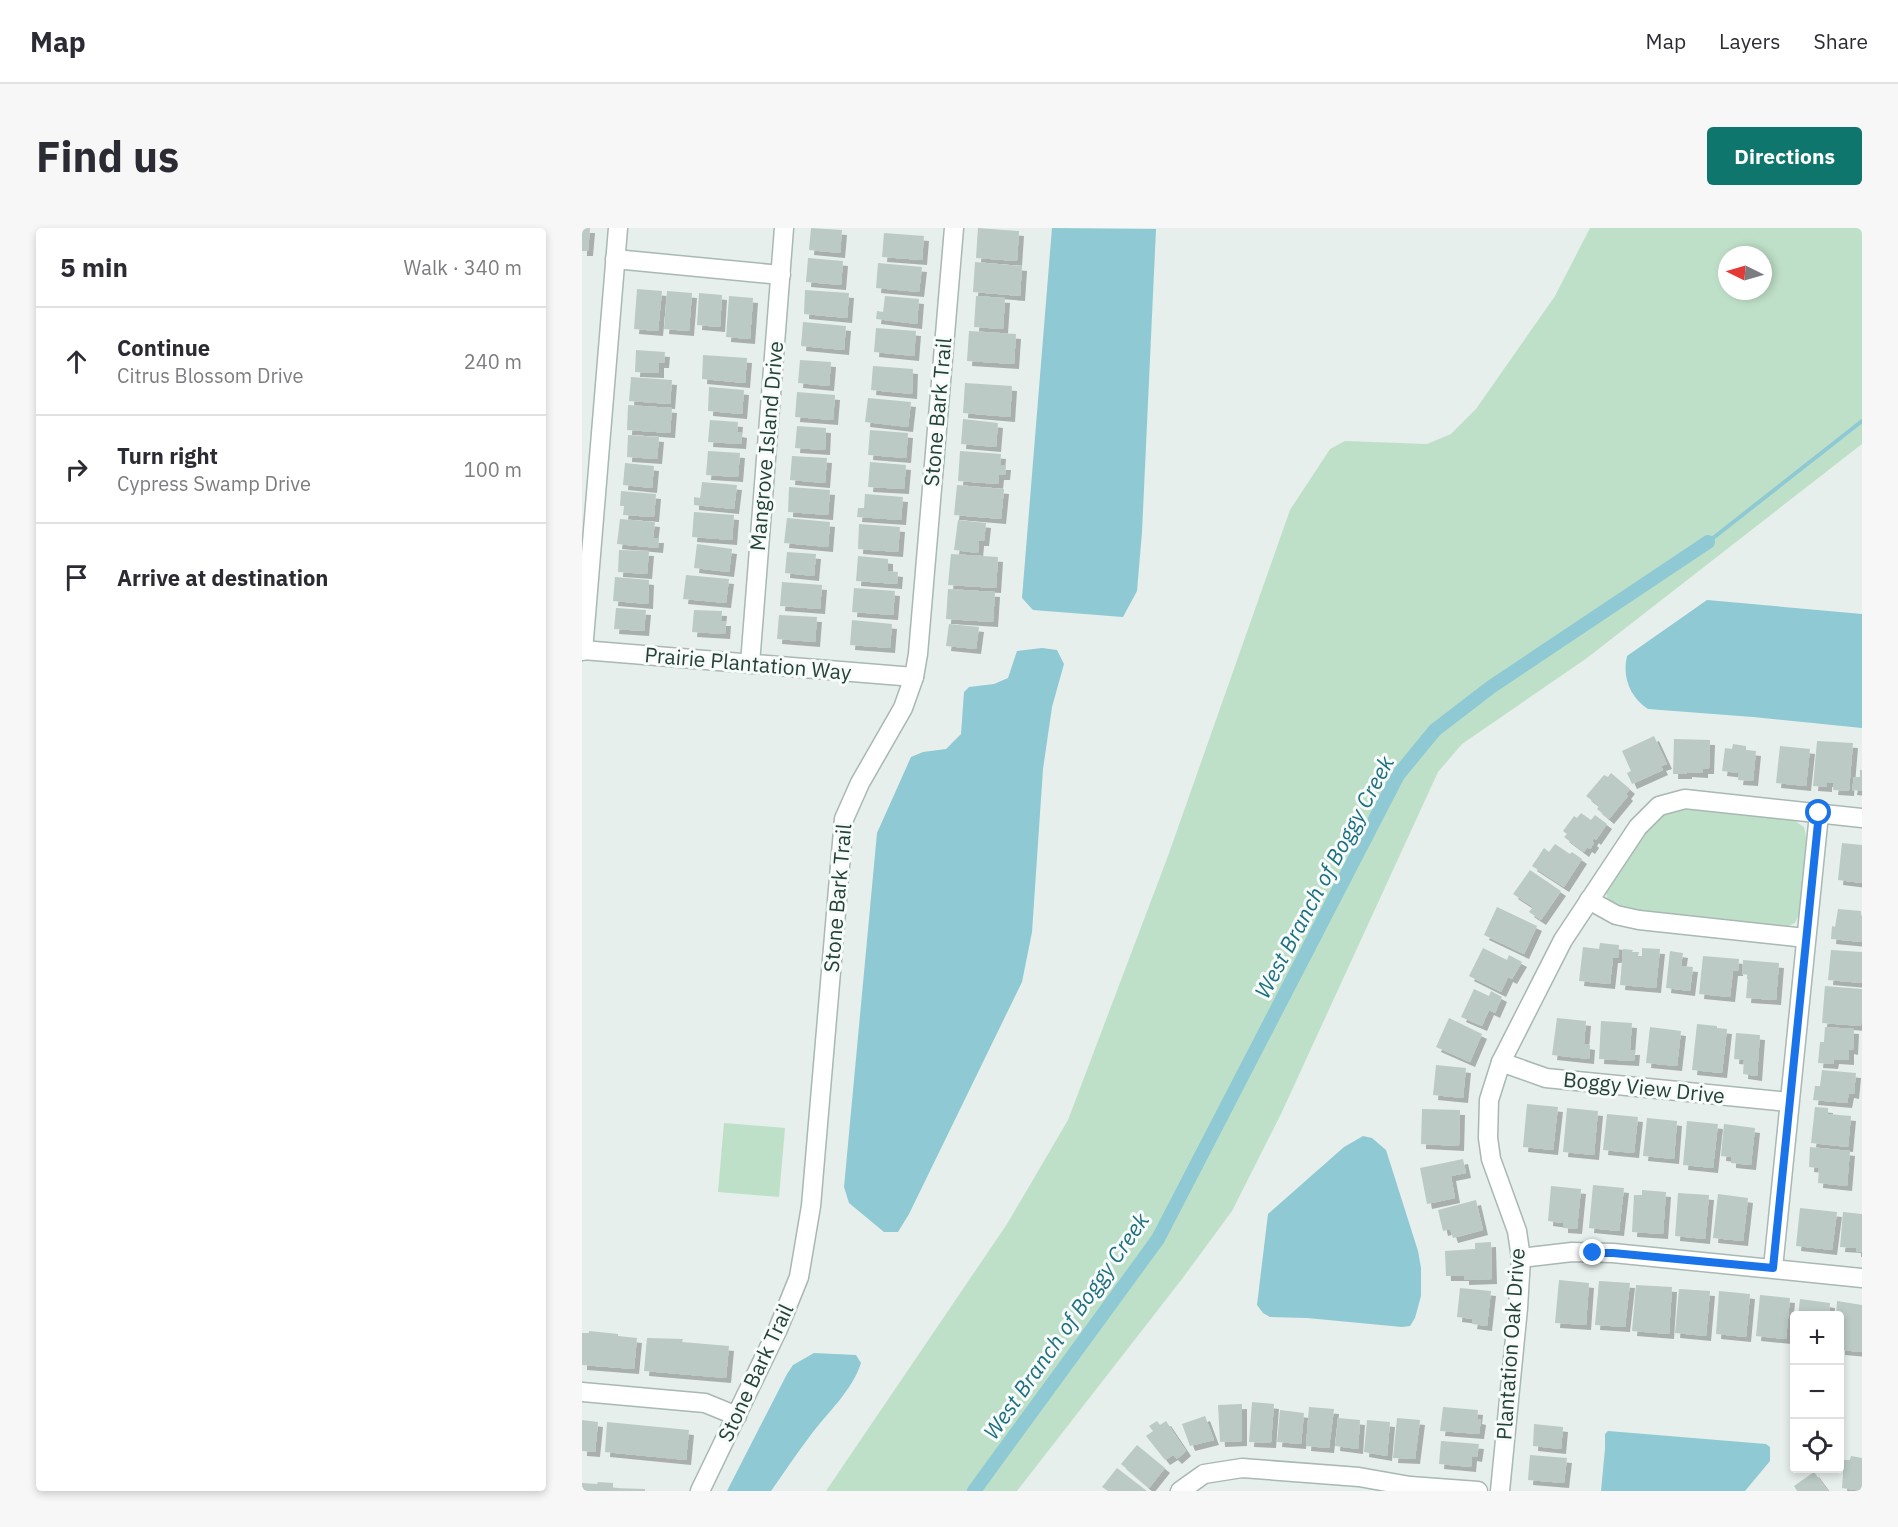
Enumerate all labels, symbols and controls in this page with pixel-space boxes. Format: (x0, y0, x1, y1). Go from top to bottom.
text: Map (30, 23, 86, 60)
text: Map (1646, 27, 1686, 55)
text: Layers (1719, 27, 1781, 55)
text: Share (1814, 27, 1868, 55)
button: Directions (1707, 127, 1862, 185)
text: Find us (36, 129, 179, 184)
north arrow (1718, 246, 1772, 300)
text: 5 min (60, 250, 128, 284)
text: Walk · 340 m (404, 254, 522, 281)
text: Continue (117, 333, 210, 362)
street label: Stone Bark Trail (917, 336, 957, 487)
street label: Mangrove Island Drive (743, 340, 789, 552)
icon: ahead (60, 345, 93, 378)
text: 240 m (464, 348, 522, 375)
text: Citrus Blossom Drive (117, 362, 303, 389)
text: Turn right (117, 441, 218, 470)
icon: right (60, 453, 93, 486)
text: 100 m (464, 456, 522, 483)
text: Cypress Swamp Drive (117, 470, 311, 497)
icon: arrive (60, 561, 93, 594)
text: Arrive at destination (117, 563, 328, 592)
street label: Prairie Plantation Way (643, 640, 853, 686)
water label: West Branch of Boggy Creek (1247, 750, 1400, 1003)
route start (1805, 799, 1831, 825)
street label: Stone Bark Trail (817, 822, 857, 973)
street label: Boggy View Drive (1562, 1065, 1726, 1109)
water label: West Branch of Boggy Creek (976, 1206, 1155, 1445)
route end (1579, 1239, 1605, 1265)
street label: Plantation Oak Drive (1489, 1247, 1531, 1441)
street label: Stone Bark Trail (711, 1299, 799, 1446)
map controls (1790, 1311, 1844, 1473)
button: + (1790, 1311, 1844, 1365)
button: − (1790, 1365, 1844, 1419)
button: locate (1790, 1419, 1844, 1473)

